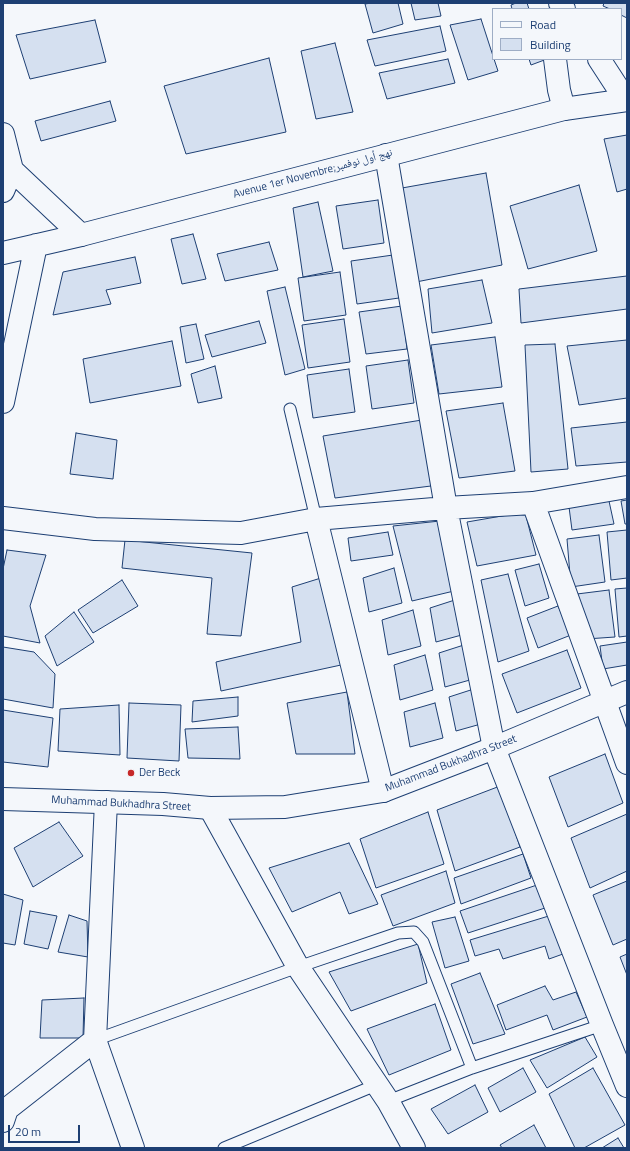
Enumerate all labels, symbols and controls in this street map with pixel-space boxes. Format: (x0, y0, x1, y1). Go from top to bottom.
legend (492, 8, 622, 60)
text: Road (530, 15, 556, 34)
text: Building (530, 35, 571, 54)
street label: Avenue 1er Novembre;نهج أول نوفمبر (232, 146, 394, 202)
street label: Muhammad Bukhadhra Street (383, 733, 519, 795)
place label: Der Beck (139, 766, 180, 780)
marker: Der Beck (126, 768, 136, 778)
street label: Muhammad Bukhadhra Street (51, 794, 191, 814)
scale bar (10, 1117, 82, 1143)
text: 20 m (15, 1122, 41, 1141)

